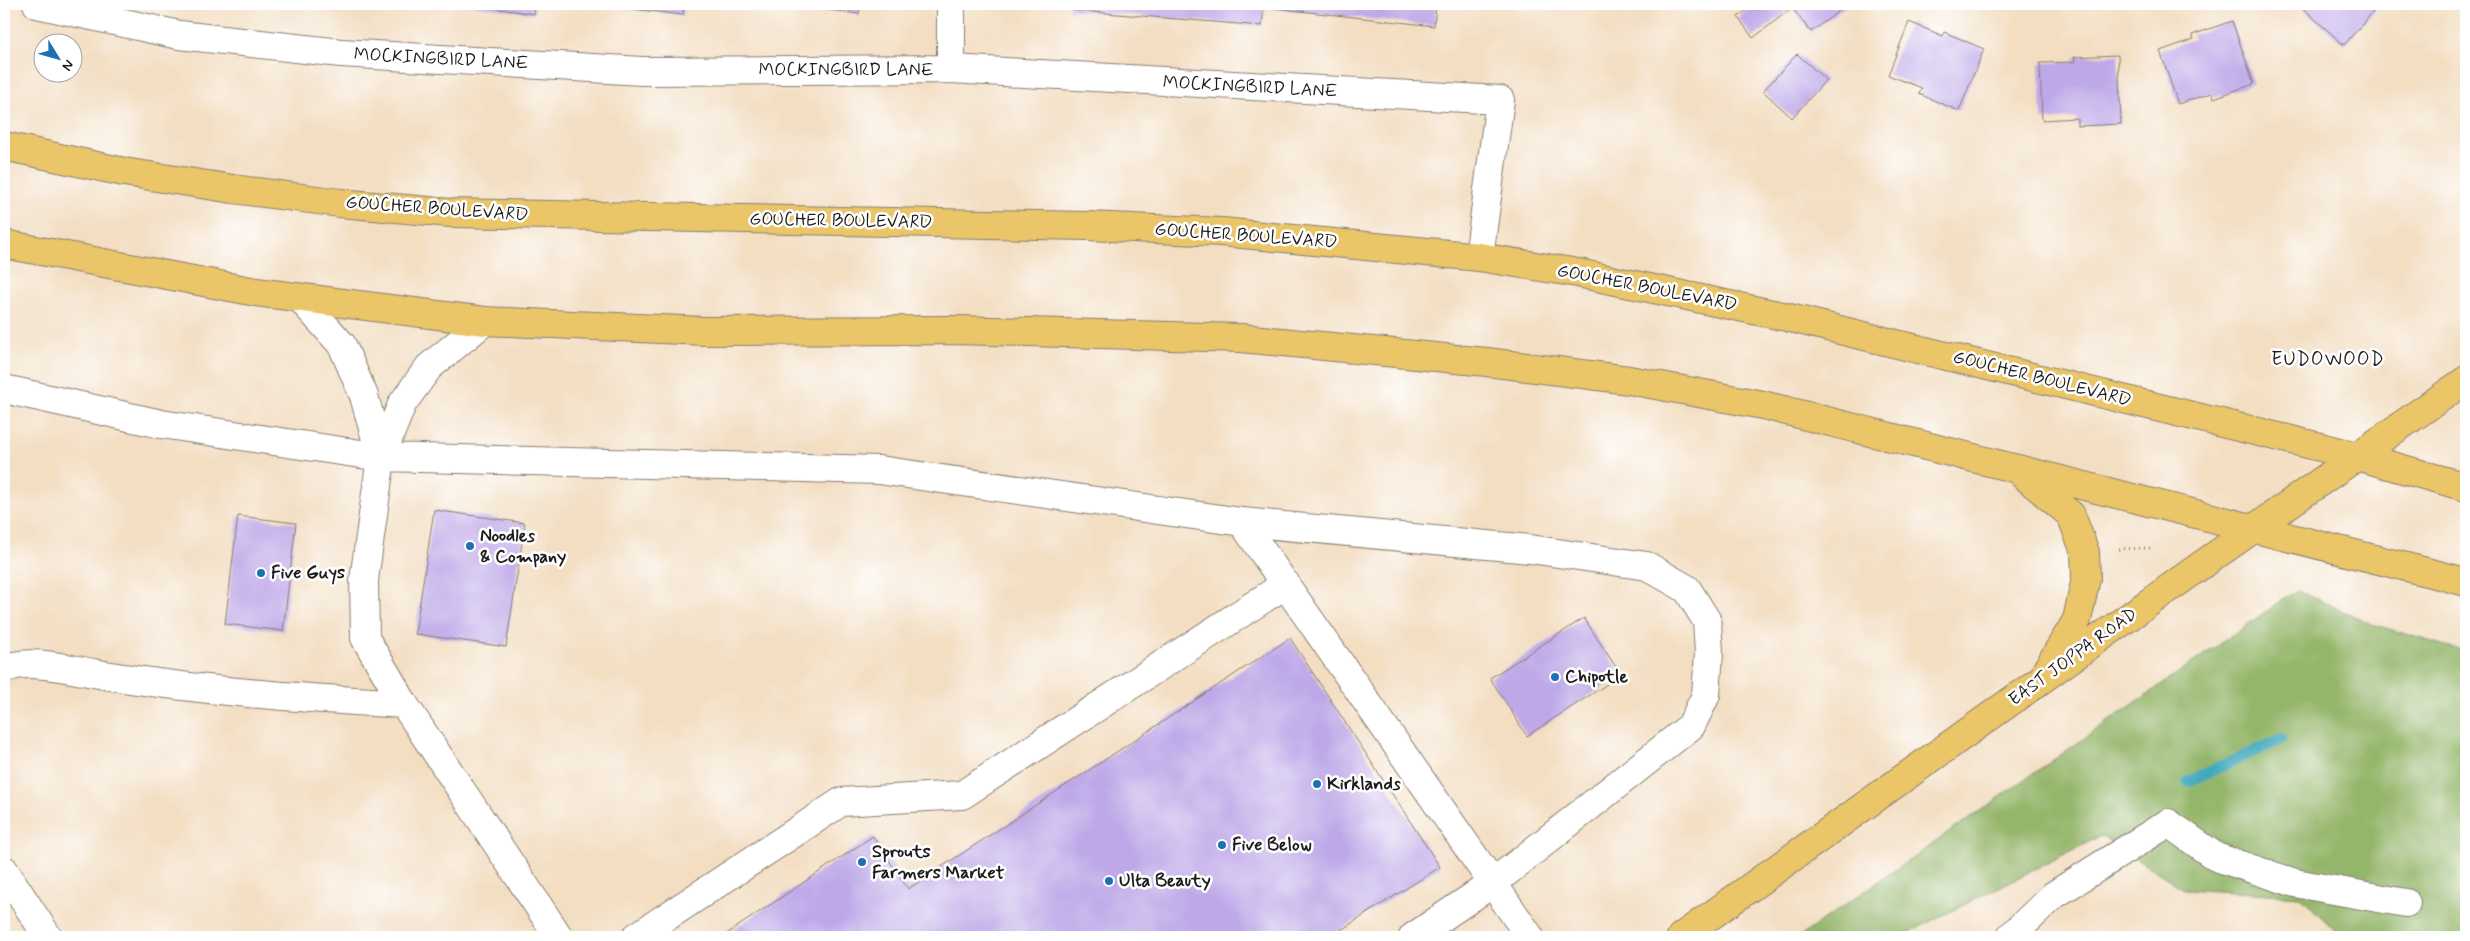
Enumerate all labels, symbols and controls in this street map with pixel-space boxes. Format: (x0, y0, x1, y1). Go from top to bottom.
north arrow (32, 32, 82, 82)
street label: MOCKINGBIRD LANE (353, 42, 529, 76)
text: N (58, 56, 78, 74)
street label: MOCKINGBIRD LANE (759, 58, 934, 82)
street label: MOCKINGBIRD LANE (1162, 70, 1338, 104)
street label: GOUCHER BOULEVARD (345, 191, 529, 227)
street label: GOUCHER BOULEVARD (749, 207, 933, 235)
street label: GOUCHER BOULEVARD (1154, 218, 1338, 254)
street label: GOUCHER BOULEVARD (1555, 259, 1739, 317)
street label: GOUCHER BOULEVARD (1950, 345, 2134, 413)
district label: EUDOWOOD (2271, 347, 2385, 372)
place label: Noodles & Company (480, 524, 566, 569)
marker: Noodles & Company (464, 540, 476, 552)
place label: Five Guys (271, 561, 345, 585)
marker: Five Guys (255, 567, 267, 579)
street label: EAST JOPPA ROAD (2004, 602, 2142, 712)
place label: Chipotle (1565, 665, 1628, 689)
marker: Chipotle (1549, 671, 1561, 683)
place label: Kirklands (1327, 772, 1401, 796)
marker: Kirklands (1311, 778, 1323, 790)
place label: Five Below (1232, 833, 1312, 857)
marker: Five Below (1216, 839, 1228, 851)
place label: Sprouts Farmers Market (872, 840, 1005, 885)
marker: Sprouts Farmers Market (856, 856, 868, 868)
place label: Ulta Beauty (1119, 869, 1211, 893)
marker: Ulta Beauty (1103, 875, 1115, 887)

